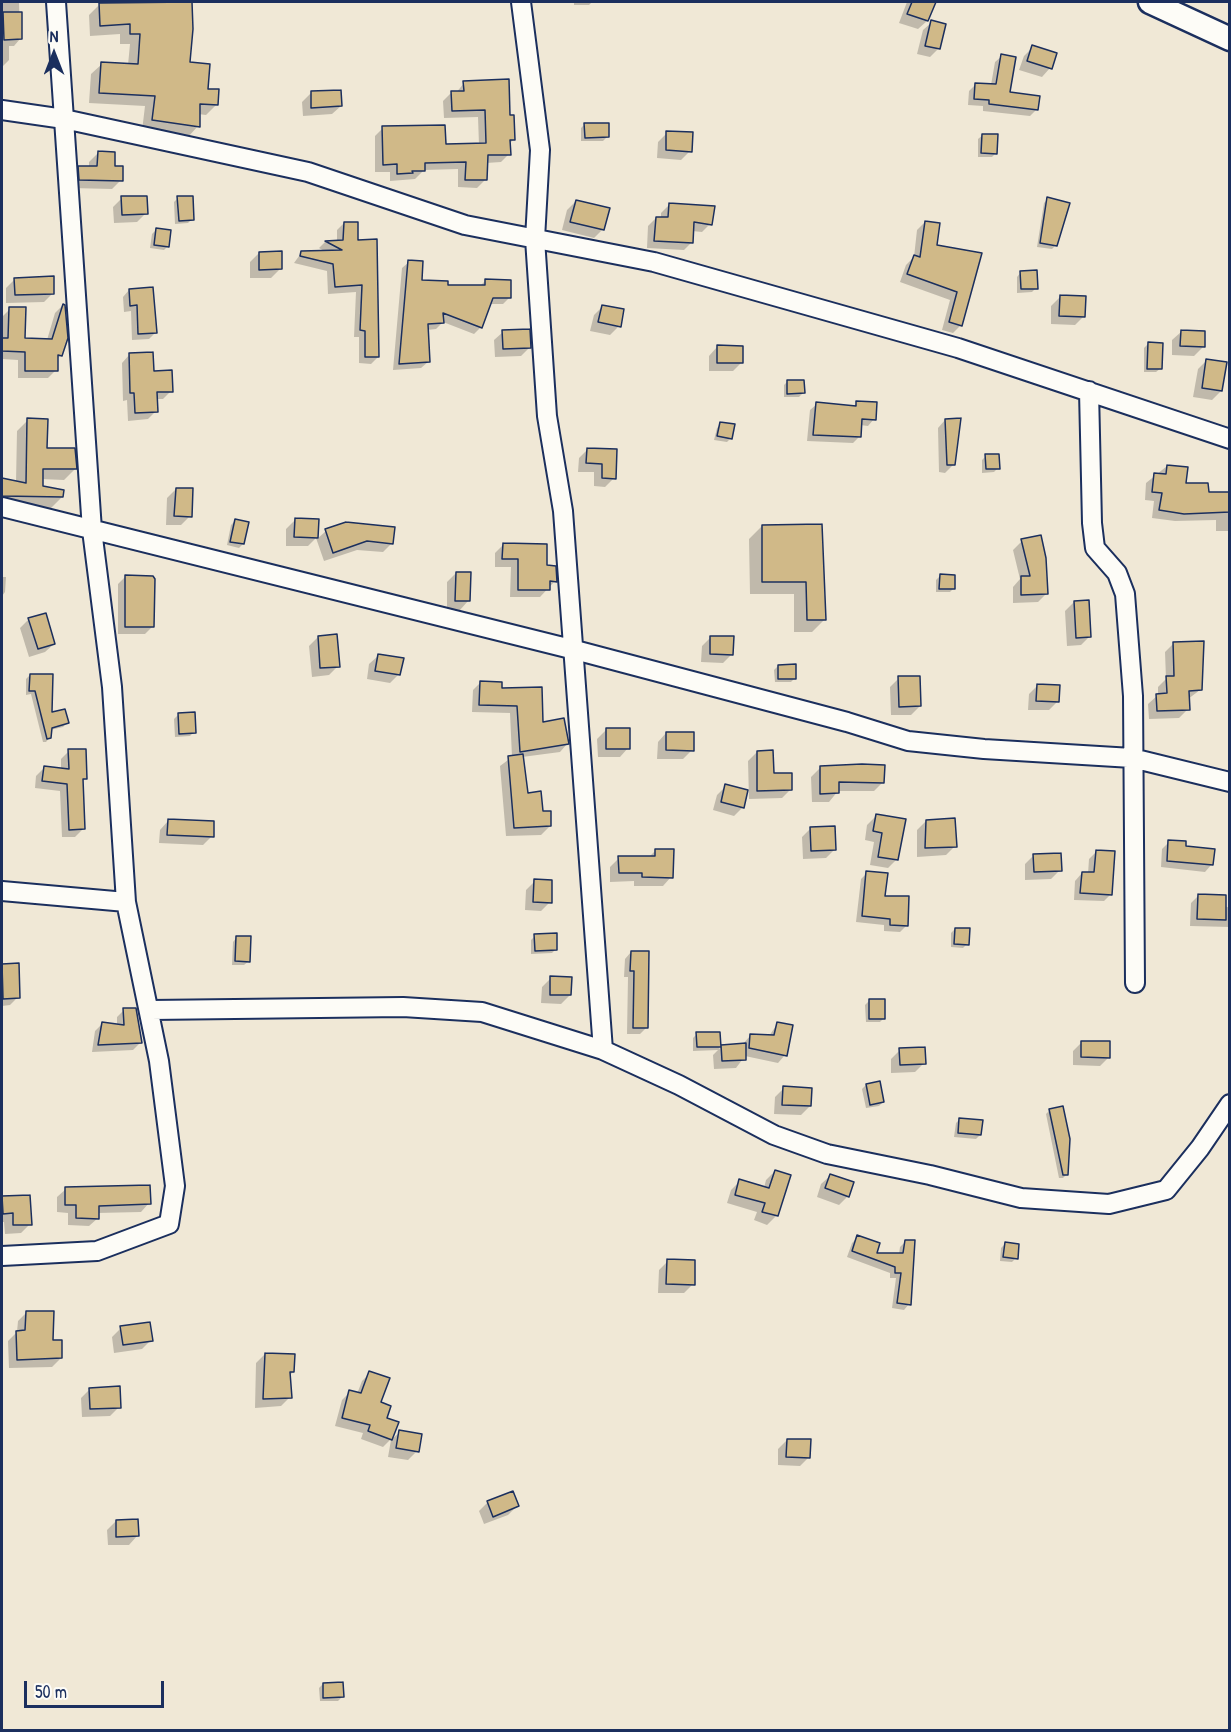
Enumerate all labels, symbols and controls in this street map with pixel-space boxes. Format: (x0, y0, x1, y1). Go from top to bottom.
north arrow (24, 24, 84, 84)
text: N (50, 25, 58, 47)
scale bar (27, 1669, 166, 1707)
text: 50 m (35, 1679, 67, 1704)

